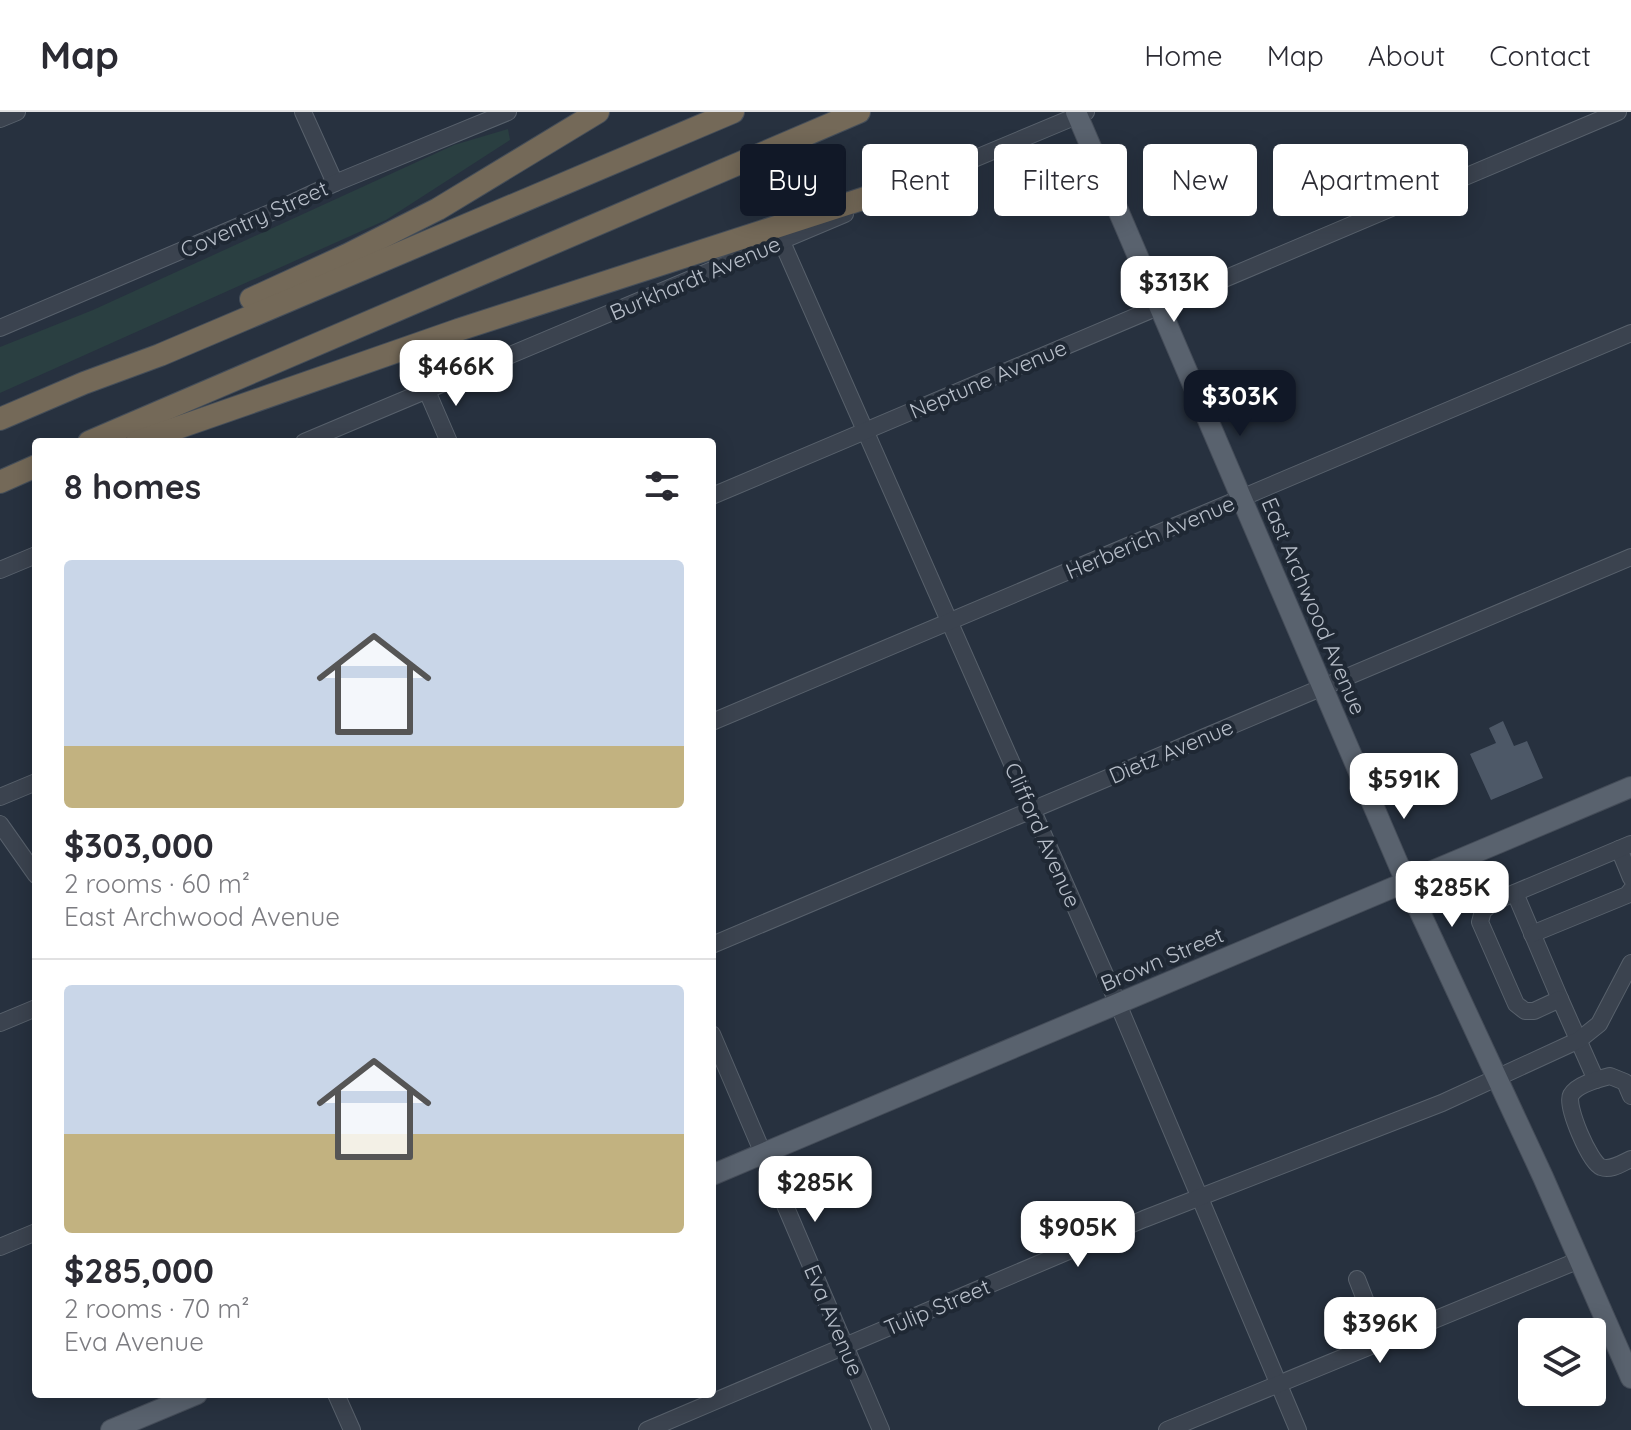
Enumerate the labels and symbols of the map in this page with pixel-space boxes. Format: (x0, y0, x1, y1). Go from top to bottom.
street label: Coventry Street (176, 174, 332, 264)
street label: Burkhardt Avenue (605, 229, 785, 327)
pin: $313K (1118, 256, 1230, 324)
street label: Neptune Avenue (905, 333, 1071, 425)
pin: $466K (400, 340, 512, 408)
pin: $303K (1184, 370, 1296, 438)
street label: Herberich Avenue (1061, 489, 1239, 585)
street label: East Archwood Avenue (1256, 493, 1372, 719)
street label: Dietz Avenue (1105, 712, 1237, 790)
pin: $591K (1348, 753, 1460, 821)
street label: Clifford Avenue (999, 758, 1087, 912)
pin: $285K (1396, 861, 1508, 929)
street label: Brown Street (1096, 921, 1228, 997)
pin: $285K (759, 1156, 871, 1224)
pin: $905K (1022, 1201, 1134, 1269)
street label: Eva Avenue (798, 1260, 870, 1380)
street label: Tulip Street (880, 1272, 994, 1342)
pin: $396K (1324, 1297, 1436, 1365)

